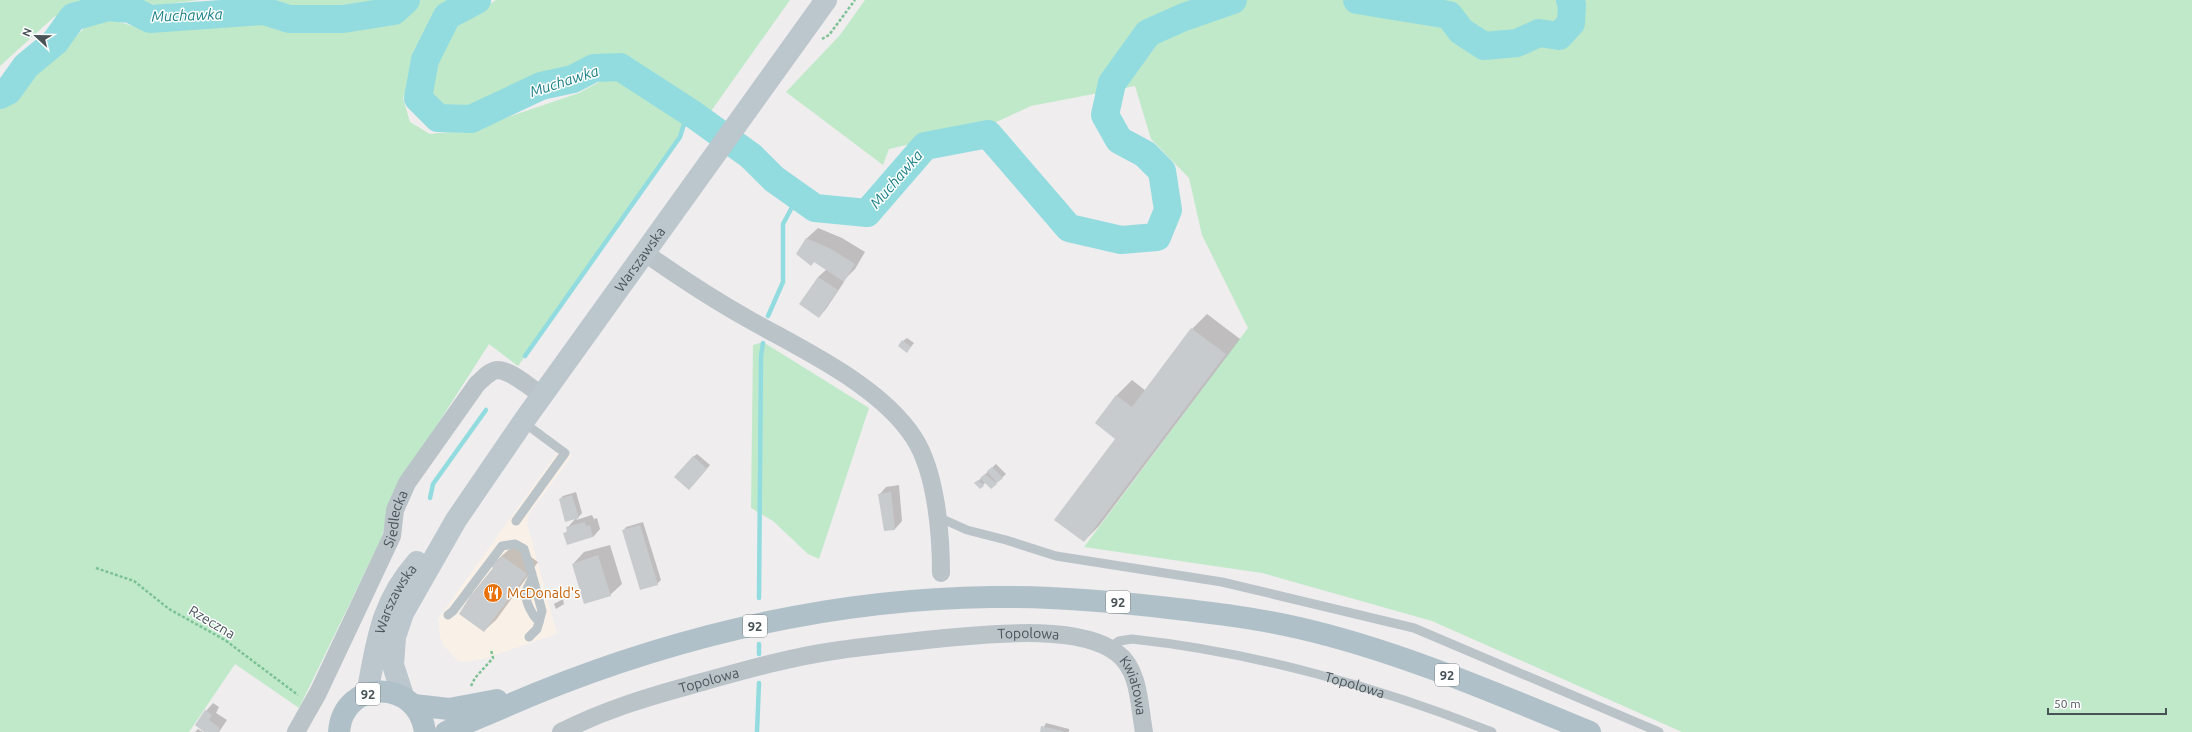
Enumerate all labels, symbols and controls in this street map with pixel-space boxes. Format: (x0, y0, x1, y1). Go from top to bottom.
water label: Muchawka (151, 5, 223, 25)
north arrow (16, 16, 56, 56)
text: N (20, 26, 34, 38)
water label: Muchawka (527, 62, 601, 100)
water label: Muchawka (866, 147, 926, 211)
street label: Warszawska (611, 224, 669, 295)
street label: Siedlecka (380, 488, 411, 550)
street label: Warszawska (372, 561, 420, 636)
restaurant icon: McDonald's (482, 582, 504, 604)
place label: McDonald's (507, 585, 580, 601)
road number: 92 (1106, 591, 1130, 613)
street label: Rzeczna (186, 602, 238, 642)
road number: 92 (743, 615, 767, 637)
street label: Topolowa (997, 625, 1060, 643)
street label: Kwiatowa (1116, 653, 1149, 716)
street label: Topolowa (677, 664, 741, 696)
road number: 92 (1435, 664, 1459, 686)
street label: Topolowa (1323, 668, 1387, 701)
road number: 92 (356, 683, 380, 705)
scale bar (2048, 690, 2166, 716)
text: 50 m (2054, 697, 2081, 710)

